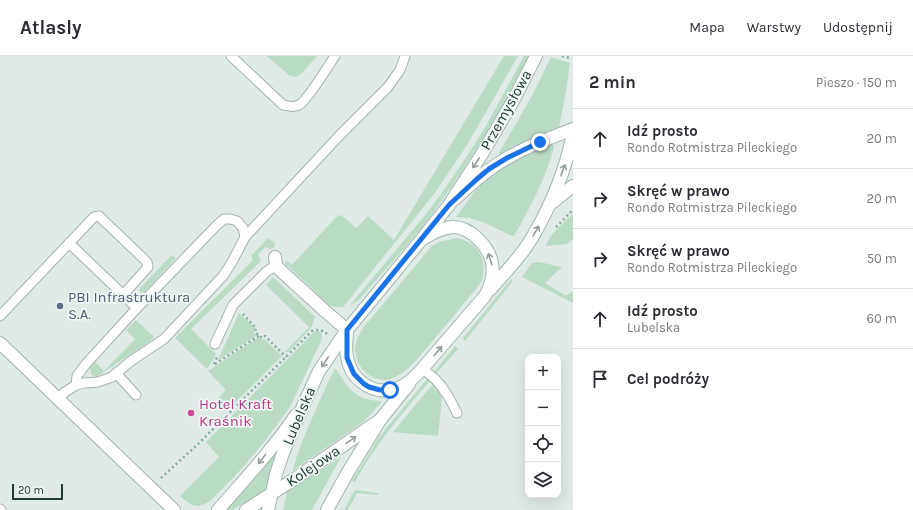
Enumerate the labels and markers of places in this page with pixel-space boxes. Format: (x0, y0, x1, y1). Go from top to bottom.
place label: PBI Infrastruktura S.A. (68, 288, 190, 323)
marker: PBI Infrastruktura S.A. (55, 301, 65, 311)
place label: Hotel Kraft Kraśnik (199, 395, 272, 430)
marker: Hotel Kraft Kraśnik (186, 408, 196, 418)

